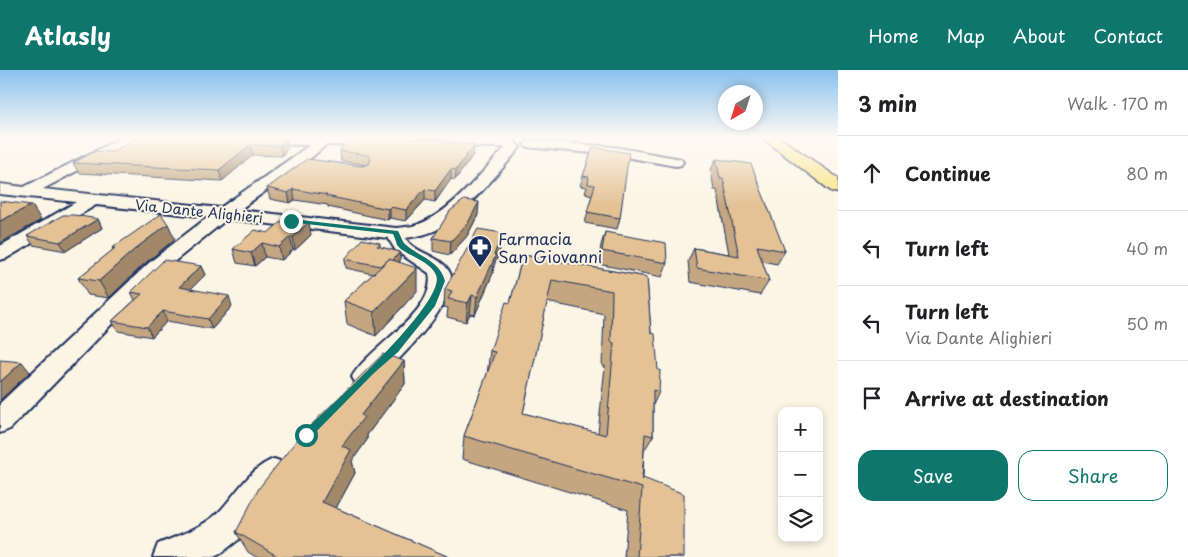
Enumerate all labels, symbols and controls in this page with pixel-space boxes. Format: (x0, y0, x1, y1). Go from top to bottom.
text: Atlasly (25, 17, 111, 53)
text: Home (868, 22, 918, 49)
text: Map (946, 22, 985, 49)
text: About (1013, 22, 1065, 49)
text: Contact (1093, 22, 1163, 49)
north arrow (718, 85, 763, 130)
text: 3 min (858, 87, 917, 119)
text: Walk · 170 m (1067, 91, 1168, 115)
icon: ahead (858, 159, 886, 187)
text: Continue (905, 159, 991, 187)
text: 80 m (1126, 161, 1168, 185)
street label: Via Dante Alighieri (134, 194, 264, 228)
route end (280, 210, 303, 233)
place label: Farmacia San Giovanni (498, 226, 602, 268)
pharmacy icon: Farmacia San Giovanni (467, 234, 493, 268)
icon: left (858, 234, 886, 262)
text: Turn left (905, 234, 989, 262)
text: 40 m (1126, 236, 1168, 260)
text: Turn left (905, 297, 989, 325)
icon: left (858, 309, 886, 337)
text: 50 m (1127, 311, 1168, 335)
text: Via Dante Alighieri (905, 325, 1052, 349)
icon: arrive (858, 384, 886, 412)
text: Arrive at destination (905, 384, 1109, 412)
map controls (778, 407, 823, 542)
button: + (778, 407, 823, 452)
route start (295, 424, 318, 447)
button: Save (858, 450, 1008, 501)
button: Share (1018, 450, 1168, 501)
button: − (778, 452, 823, 497)
button: layers (778, 497, 823, 542)

